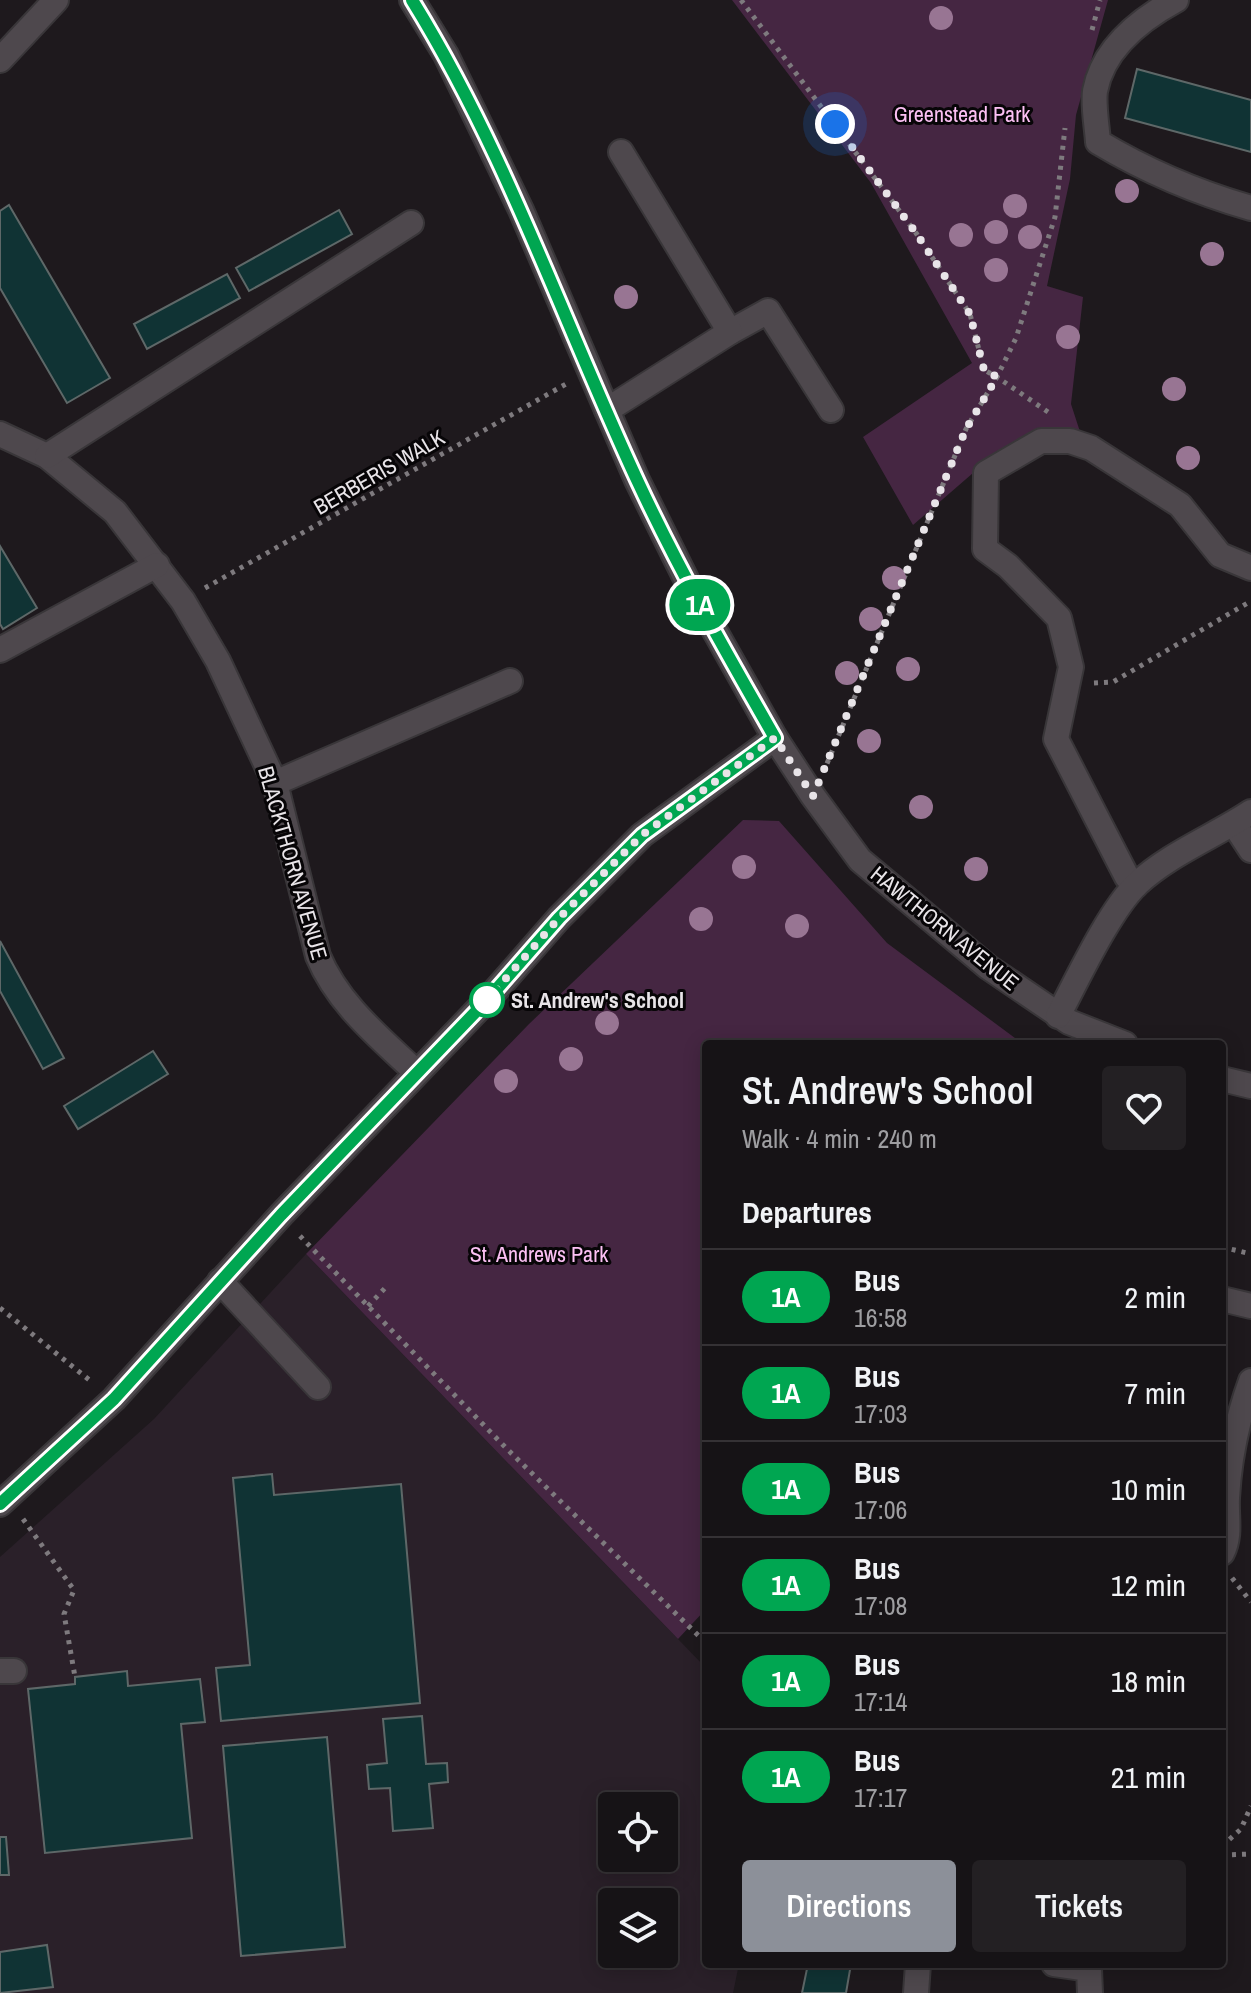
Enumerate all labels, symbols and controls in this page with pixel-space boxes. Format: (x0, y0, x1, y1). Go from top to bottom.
park label: Greenstead Park (894, 99, 1031, 129)
your location (815, 104, 855, 144)
street label: BERBERIS WALK (308, 422, 450, 522)
line badge: 1A (664, 579, 736, 631)
text: 1A (685, 586, 715, 624)
street label: BLACKTHORN AVENUE (251, 763, 335, 963)
street label: HAWTHORN AVENUE (865, 859, 1025, 997)
marker: St. Andrew's School (470, 983, 504, 1017)
place label: St. Andrew's School (511, 985, 684, 1015)
text: St. Andrew's School (742, 1065, 1033, 1116)
button: heart (1102, 1066, 1186, 1150)
text: Walk · 4 min · 240 m (742, 1121, 937, 1156)
text: Departures (742, 1192, 872, 1232)
park label: St. Andrews Park (470, 1239, 609, 1269)
text: Bus (854, 1260, 900, 1300)
text: 2 min (1124, 1277, 1186, 1317)
text: 1A (771, 1278, 801, 1316)
text: 16:58 (854, 1300, 907, 1335)
text: Bus (854, 1356, 900, 1396)
text: 7 min (1124, 1373, 1186, 1413)
text: 1A (771, 1374, 801, 1412)
text: 17:03 (854, 1396, 907, 1431)
text: Bus (854, 1452, 900, 1492)
text: 10 min (1111, 1469, 1186, 1509)
text: 1A (771, 1470, 801, 1508)
text: 17:06 (854, 1492, 907, 1527)
text: Bus (854, 1548, 900, 1588)
text: 12 min (1111, 1565, 1186, 1605)
text: 1A (771, 1566, 801, 1604)
text: 17:08 (854, 1588, 907, 1623)
text: Bus (854, 1644, 900, 1684)
text: 18 min (1111, 1661, 1186, 1701)
text: 1A (771, 1662, 801, 1700)
text: 17:14 (854, 1684, 907, 1719)
text: Bus (854, 1740, 900, 1780)
text: 21 min (1111, 1757, 1186, 1797)
text: 1A (771, 1758, 801, 1796)
text: 17:17 (854, 1780, 907, 1815)
map controls (598, 1792, 678, 1968)
button: locate (598, 1792, 678, 1872)
button: Directions (742, 1860, 956, 1952)
button: Tickets (972, 1860, 1186, 1952)
button: layers (598, 1888, 678, 1968)

